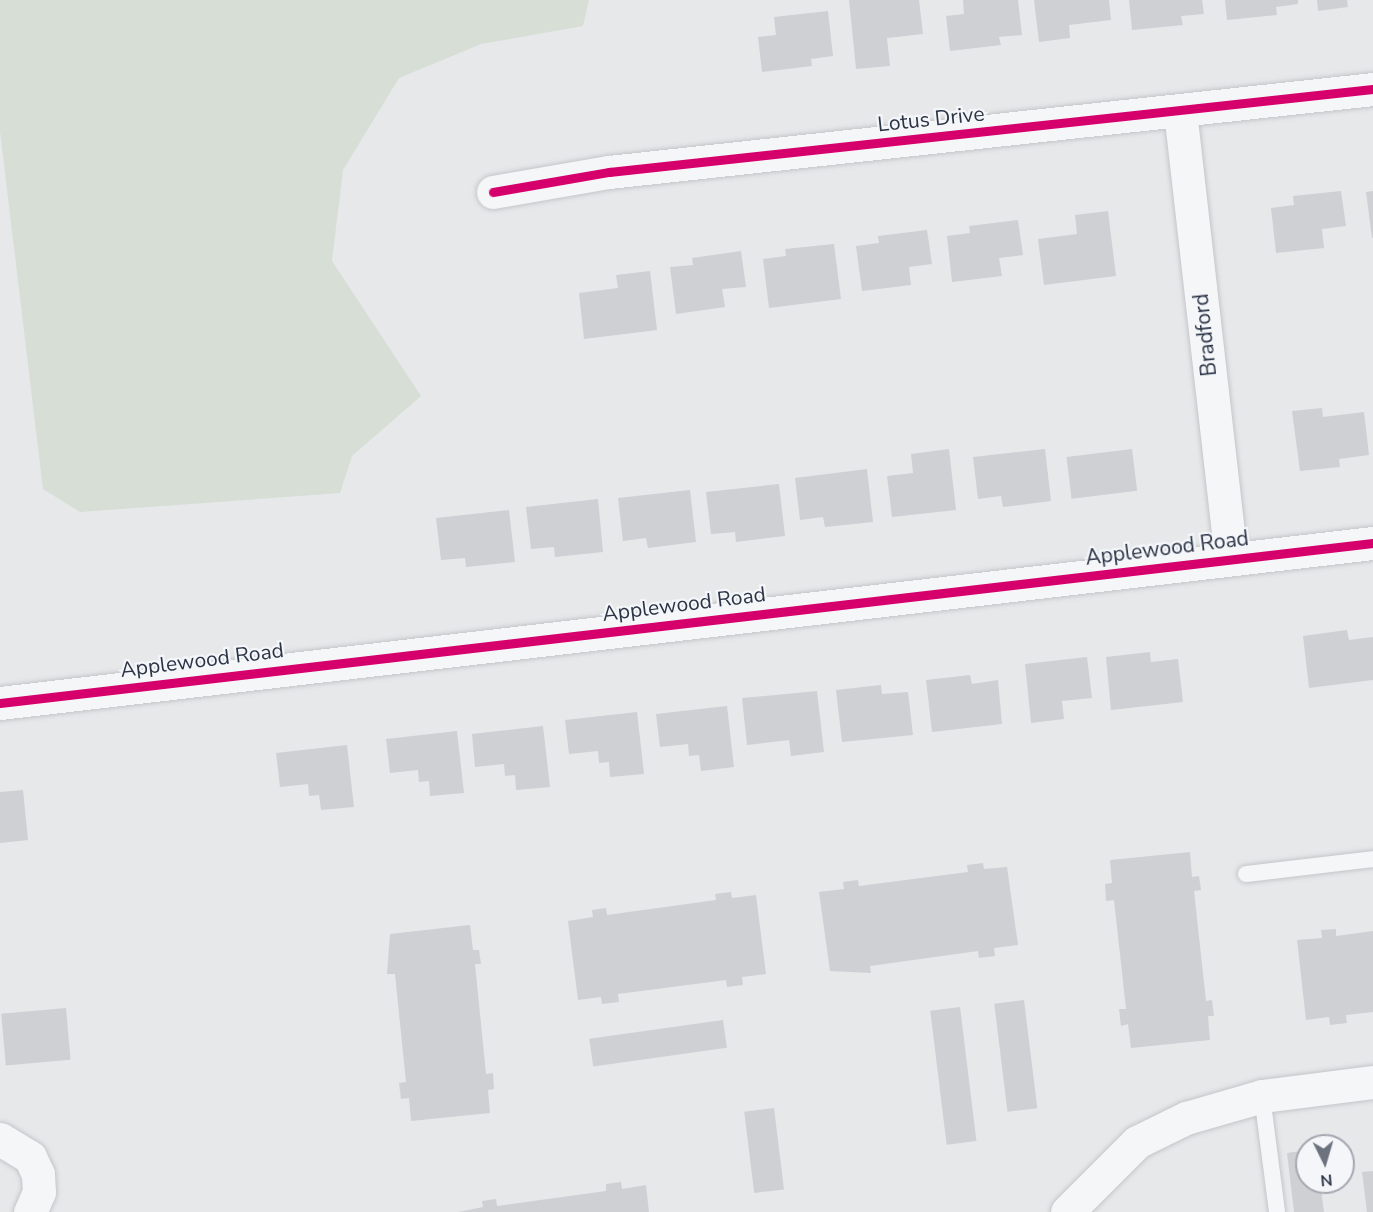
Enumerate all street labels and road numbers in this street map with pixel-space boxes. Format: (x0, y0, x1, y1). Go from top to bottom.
street label: Lotus Drive (876, 101, 986, 137)
street label: Bradford (1188, 292, 1222, 378)
street label: Applewood Road (1084, 525, 1250, 571)
street label: Applewood Road (601, 581, 767, 627)
street label: Applewood Road (119, 637, 285, 683)

